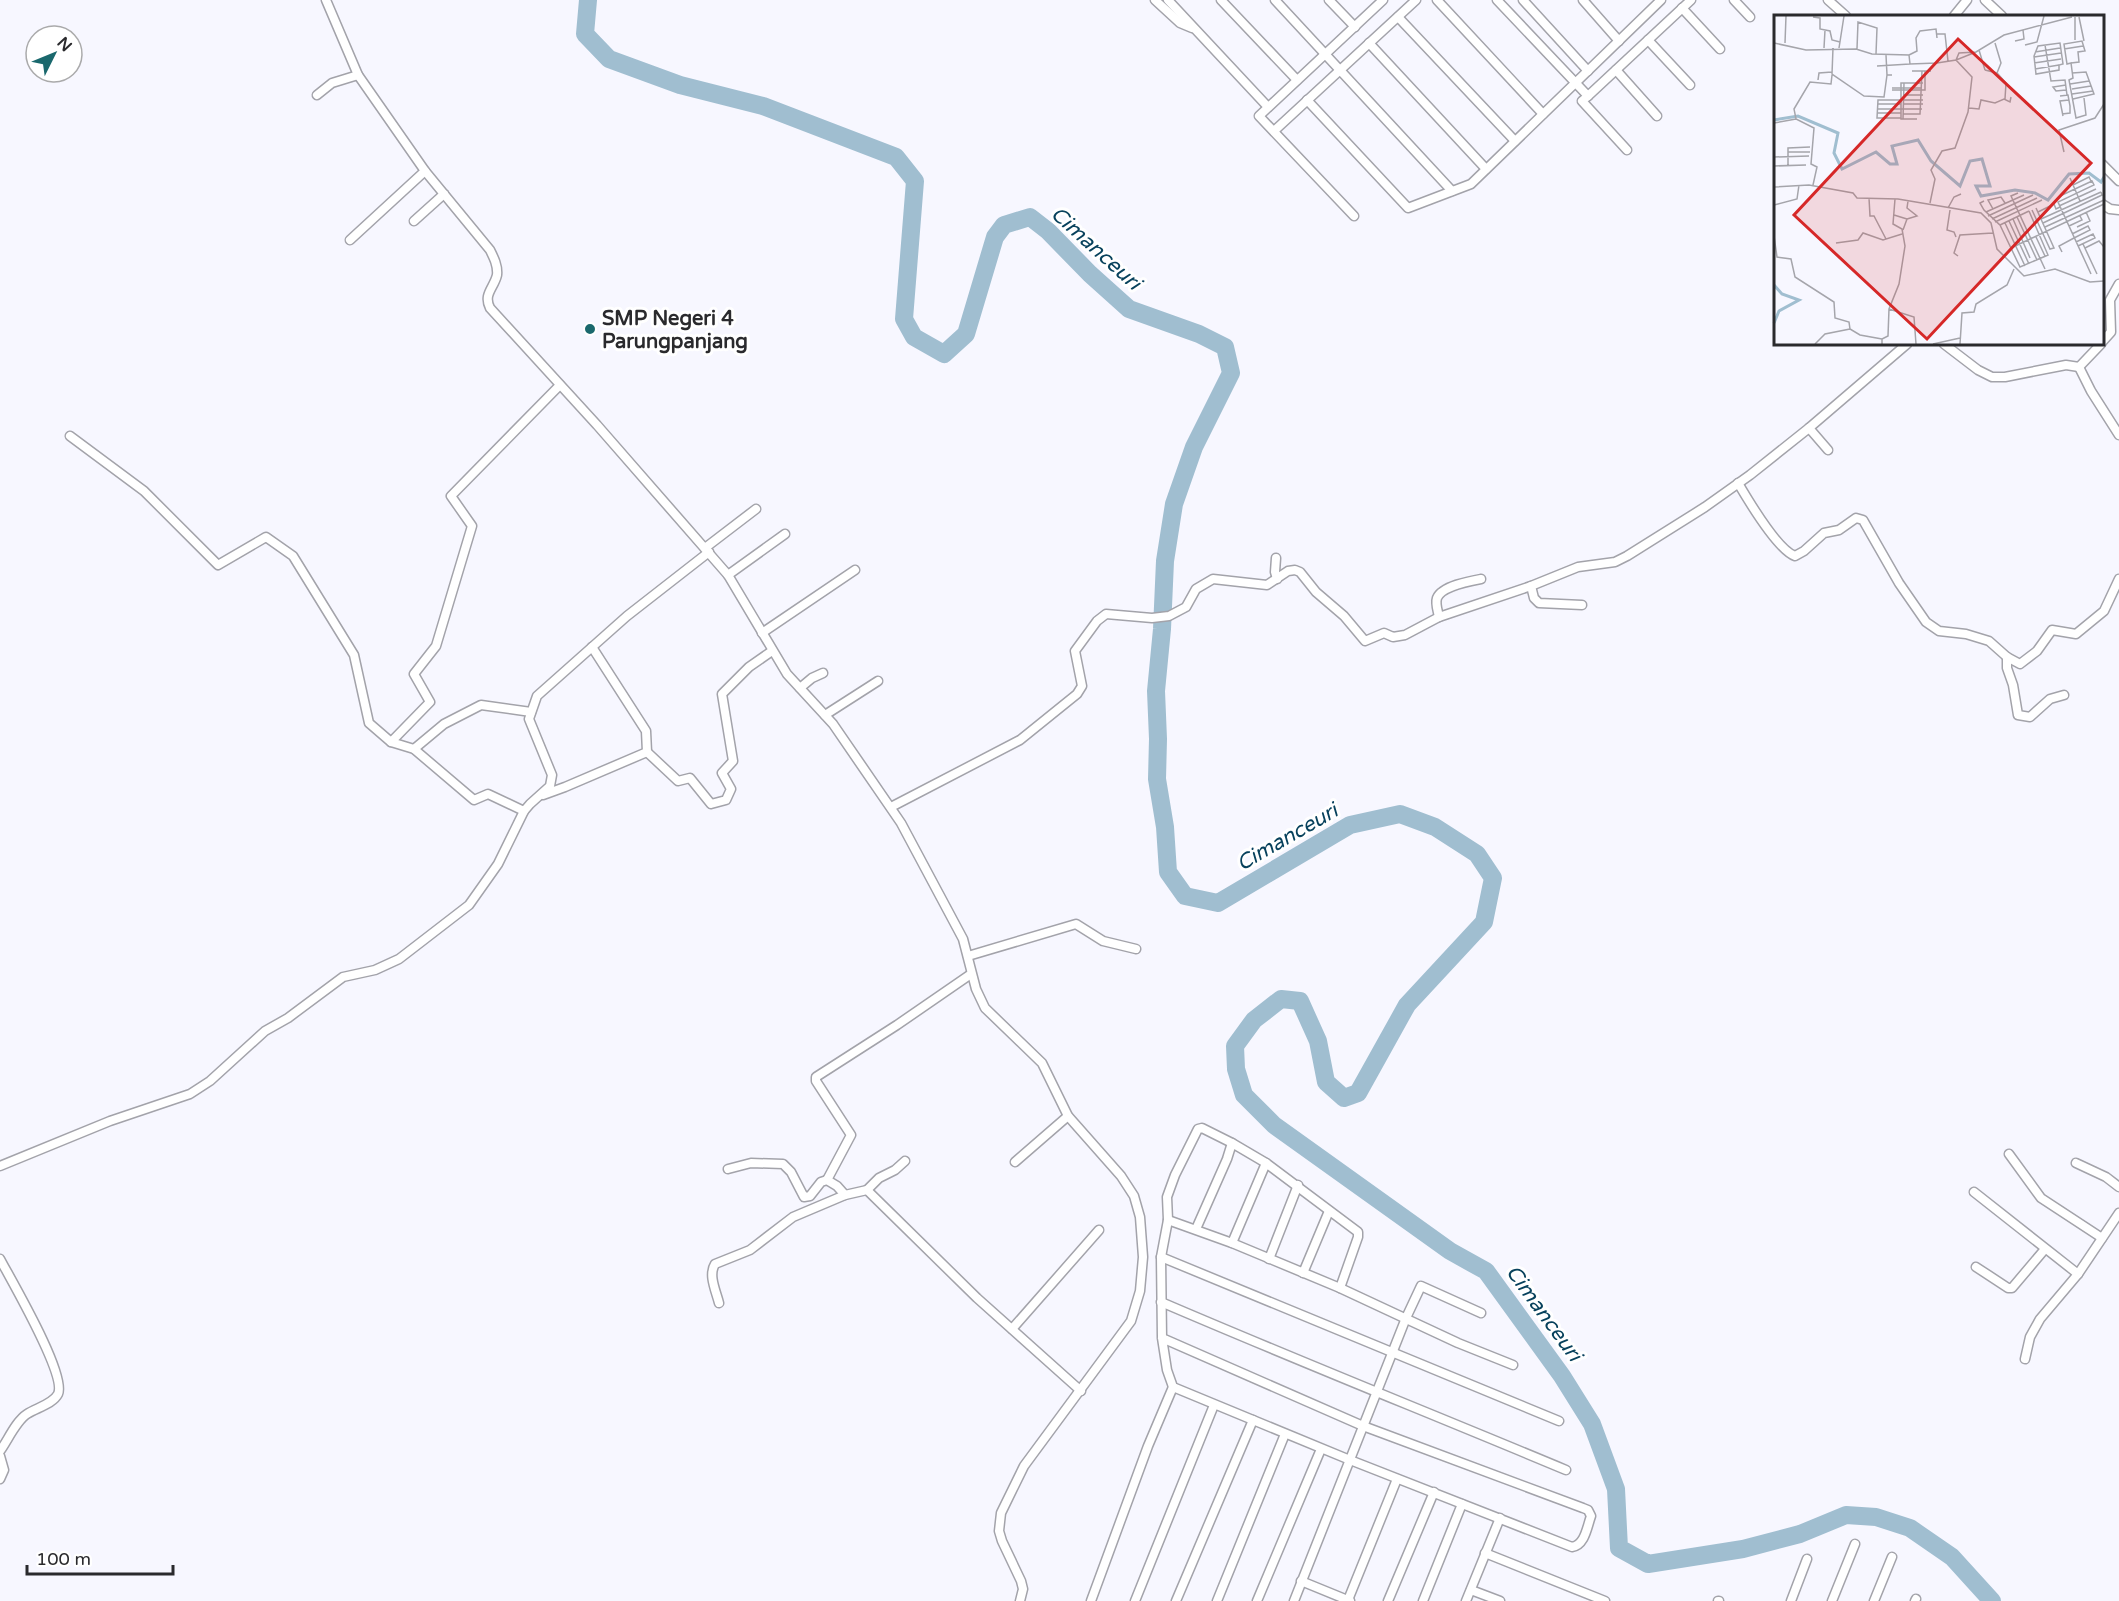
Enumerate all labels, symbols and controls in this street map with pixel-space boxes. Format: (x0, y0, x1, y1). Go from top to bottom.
inset map (1774, 15, 2104, 345)
north arrow (24, 24, 84, 84)
text: N (53, 33, 76, 56)
water label: Cimanceuri (1045, 201, 1148, 297)
place label: SMP Negeri 4 Parungpanjang (602, 307, 748, 354)
marker: SMP Negeri 4 Parungpanjang (583, 322, 597, 336)
water label: Cimanceuri (1232, 797, 1345, 876)
water label: Cimanceuri (1500, 1260, 1588, 1368)
scale bar (27, 1538, 172, 1576)
text: 100 m (36, 1548, 91, 1570)

